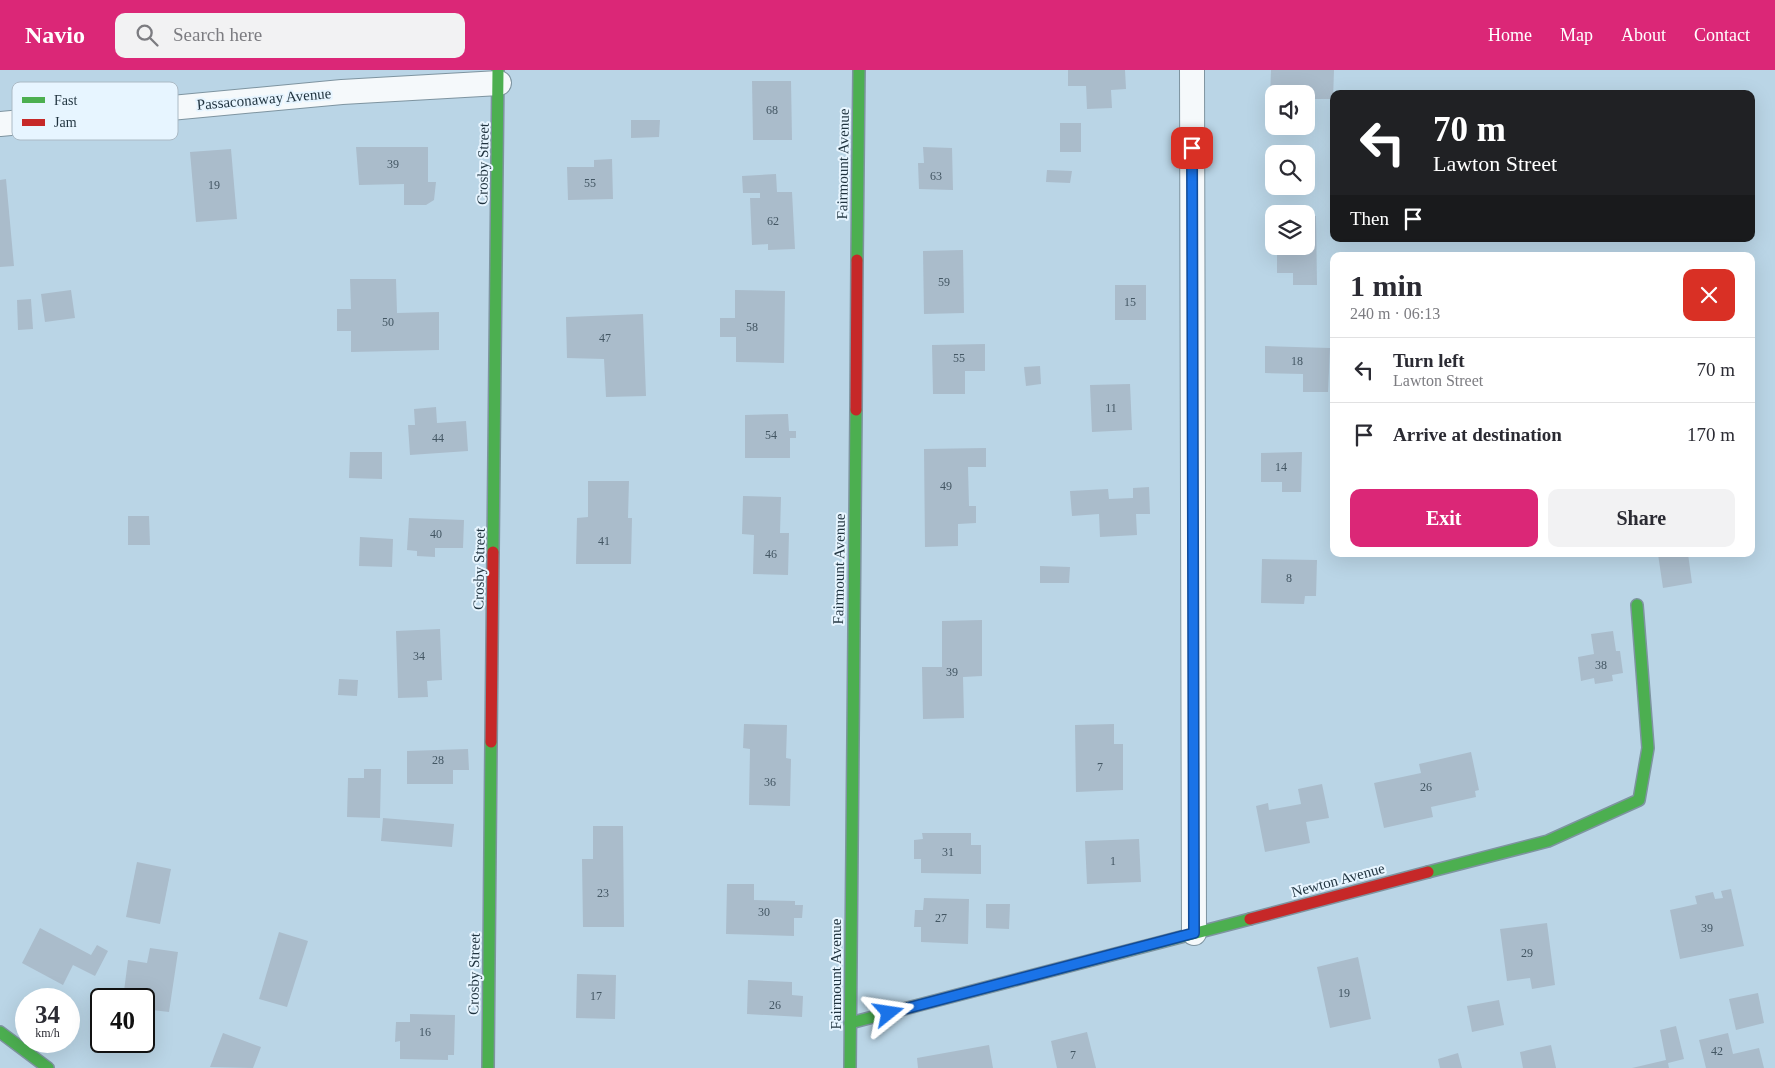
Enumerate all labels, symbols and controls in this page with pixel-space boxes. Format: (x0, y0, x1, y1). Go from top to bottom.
search box (115, 13, 465, 58)
icon: search (133, 21, 161, 49)
text: Navio (25, 22, 85, 48)
text: Search here (173, 24, 262, 45)
text: Home (1488, 25, 1532, 45)
text: Map (1560, 25, 1593, 45)
text: About (1621, 25, 1666, 45)
text: Contact (1694, 25, 1750, 45)
legend (12, 82, 178, 140)
street label: Passaconaway Avenue (196, 85, 332, 113)
map controls (1265, 85, 1315, 255)
button: sound (1265, 85, 1315, 135)
text: Fast (54, 93, 77, 108)
house number: 68 (766, 103, 778, 117)
street label: Fairmount Avenue (834, 108, 852, 220)
icon: left (1350, 110, 1415, 175)
text: 70 m (1433, 110, 1506, 149)
text: Jam (54, 115, 77, 130)
street label: Crosby Street (474, 122, 492, 205)
pin (1171, 127, 1213, 169)
icon: arrive (1178, 134, 1206, 162)
button: search (1265, 145, 1315, 195)
text: Lawton Street (1433, 151, 1557, 176)
house number: 39 (387, 157, 399, 171)
house number: 63 (930, 169, 942, 183)
house number: 55 (584, 176, 596, 190)
house number: 19 (208, 178, 220, 192)
button: layers (1265, 205, 1315, 255)
icon: arrive (1399, 205, 1427, 233)
text: Then (1350, 208, 1389, 229)
house number: 62 (767, 214, 779, 228)
text: 1 min (1350, 269, 1423, 302)
button: close (1683, 269, 1735, 321)
house number: 59 (938, 275, 950, 289)
house number: 15 (1124, 295, 1136, 309)
text: 240 m · 06:13 (1350, 305, 1440, 322)
house number: 50 (382, 315, 394, 329)
house number: 58 (746, 320, 758, 334)
house number: 47 (599, 331, 611, 345)
text: Turn left (1393, 350, 1465, 371)
house number: 55 (953, 351, 965, 365)
house number: 18 (1291, 354, 1303, 368)
icon: left (1350, 356, 1378, 384)
text: 70 m (1696, 359, 1735, 380)
text: Lawton Street (1393, 372, 1483, 389)
house number: 11 (1105, 401, 1117, 415)
icon: arrive (1350, 421, 1378, 449)
text: Arrive at destination (1393, 424, 1562, 445)
text: 170 m (1687, 424, 1735, 445)
house number: 54 (765, 428, 777, 442)
house number: 44 (432, 431, 444, 445)
house number: 14 (1275, 460, 1287, 474)
house number: 49 (940, 479, 952, 493)
button: Exit (1350, 489, 1538, 547)
button: Share (1548, 489, 1735, 547)
street label: Fairmount Avenue (830, 513, 848, 625)
house number: 40 (430, 527, 442, 541)
street label: Crosby Street (470, 527, 488, 610)
house number: 41 (598, 534, 610, 548)
house number: 46 (765, 547, 777, 561)
house number: 8 (1286, 571, 1292, 585)
house number: 34 (413, 649, 425, 663)
house number: 38 (1595, 658, 1607, 672)
house number: 39 (946, 665, 958, 679)
house number: 28 (432, 753, 444, 767)
house number: 7 (1097, 760, 1103, 774)
house number: 36 (764, 775, 776, 789)
house number: 26 (1420, 780, 1432, 794)
house number: 31 (942, 845, 954, 859)
house number: 1 (1110, 854, 1116, 868)
street label: Newton Avenue (1290, 860, 1387, 900)
house number: 23 (597, 886, 609, 900)
house number: 30 (758, 905, 770, 919)
house number: 27 (935, 911, 947, 925)
street label: Fairmount Avenue (828, 918, 844, 1029)
house number: 39 (1701, 921, 1713, 935)
street label: Crosby Street (465, 932, 483, 1015)
house number: 29 (1521, 946, 1533, 960)
position arrow (862, 986, 914, 1038)
house number: 19 (1338, 986, 1350, 1000)
speed limit sign: 40 (90, 988, 155, 1053)
house number: 17 (590, 989, 602, 1003)
house number: 26 (769, 998, 781, 1012)
text: 34 (35, 1001, 60, 1028)
house number: 16 (419, 1025, 431, 1039)
text: km/h (35, 1026, 60, 1040)
house number: 42 (1711, 1044, 1723, 1058)
house number: 7 (1070, 1048, 1076, 1062)

